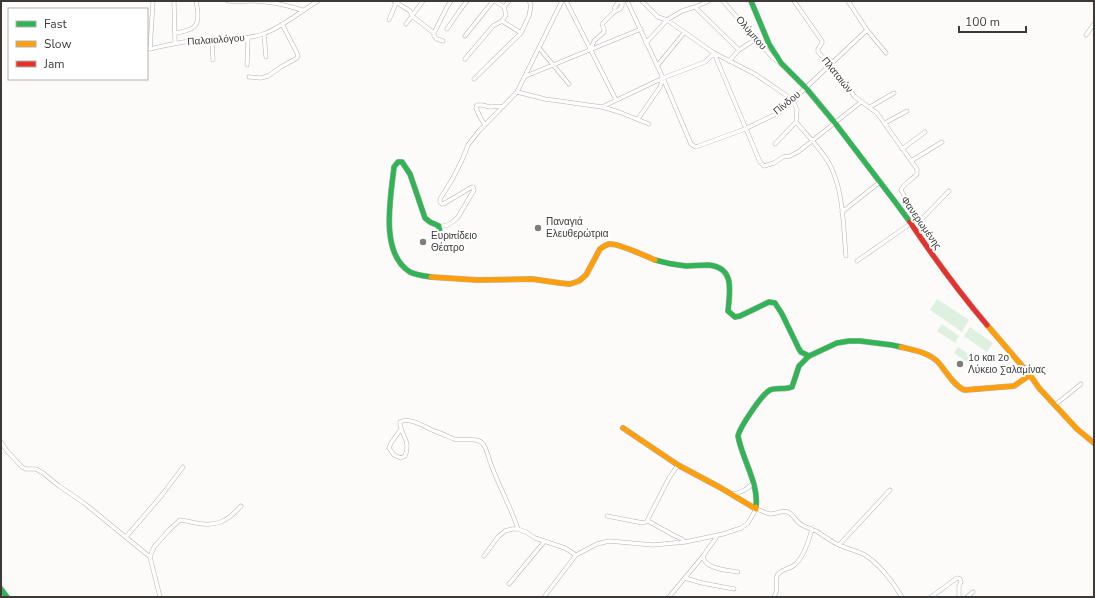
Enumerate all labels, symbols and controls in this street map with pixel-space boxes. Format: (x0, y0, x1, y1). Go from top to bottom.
legend (8, 8, 148, 80)
scale bar (959, 8, 1026, 34)
street label: Ολύμπου (732, 13, 770, 53)
text: 100 m (965, 14, 1000, 30)
text: Fast (44, 16, 67, 32)
street label: Παλαιολόγου (187, 31, 245, 49)
text: Slow (44, 36, 72, 52)
street label: Πλαταιών (818, 54, 856, 96)
text: Jam (43, 56, 65, 72)
street label: Πίνδου (771, 88, 803, 118)
street label: Φανερωμένης (897, 194, 945, 253)
place label: Παναγιά Ελευθερώτρια (546, 215, 609, 241)
marker: Παναγιά Ελευθερώτρια (533, 223, 543, 233)
place label: Ευριπίδειο Θέατρο (431, 229, 477, 255)
marker: Ευριπίδειο Θέατρο (418, 237, 428, 247)
place label: 1ο και 2ο Λύκειο Σαλαμίνας (968, 351, 1046, 377)
marker: 1ο και 2ο Λύκειο Σαλαμίνας (955, 359, 965, 369)

